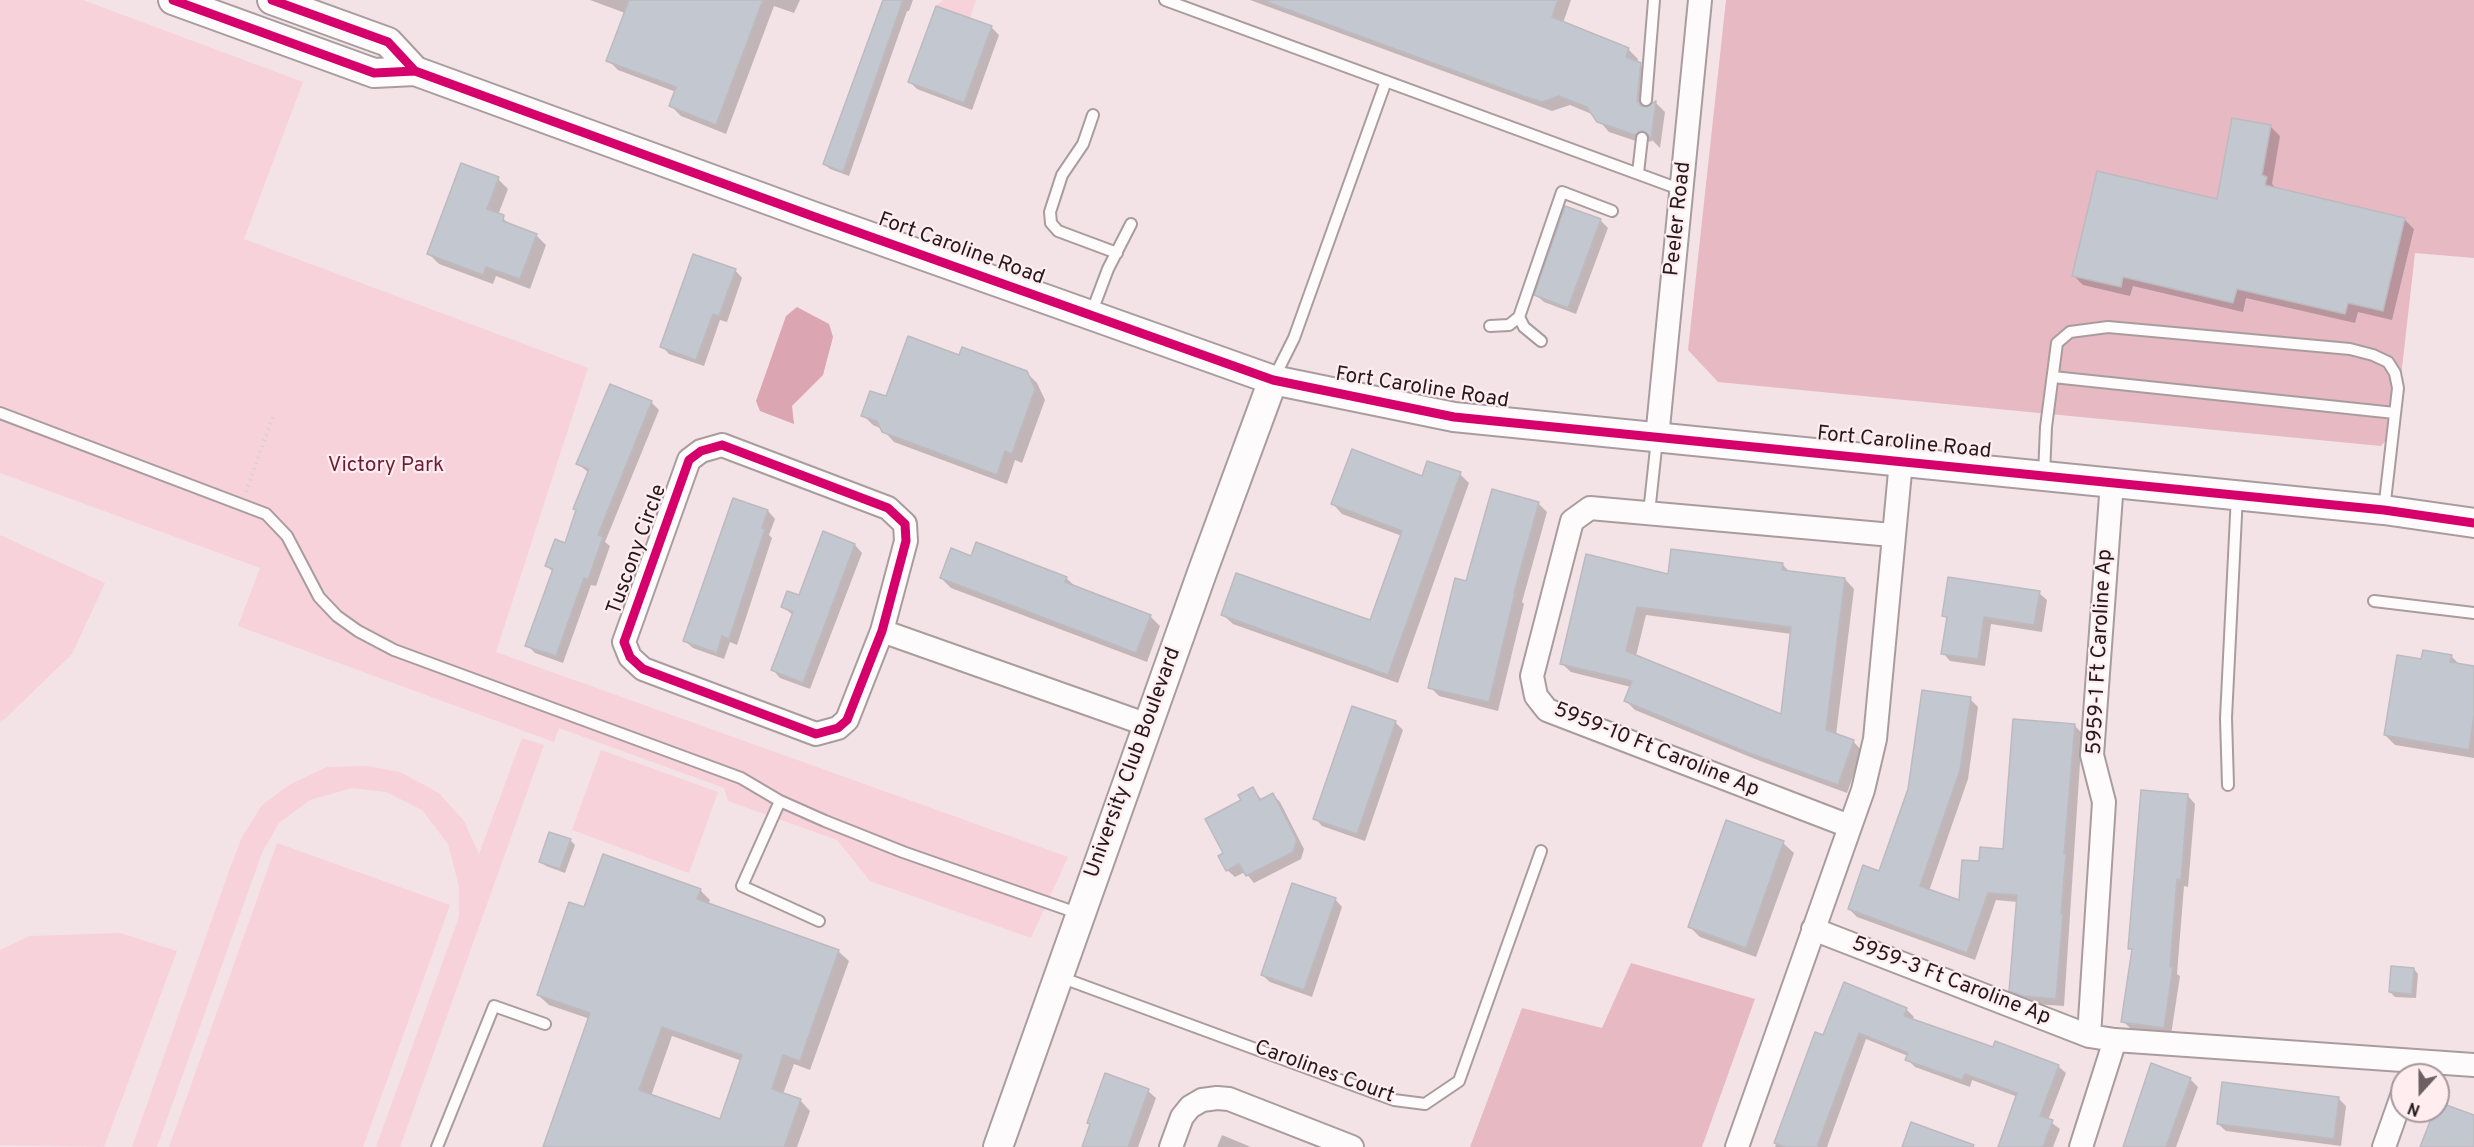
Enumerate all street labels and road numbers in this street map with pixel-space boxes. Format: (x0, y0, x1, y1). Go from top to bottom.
street label: Peeler Road (1660, 160, 1698, 278)
street label: Fort Caroline Road (874, 208, 1048, 292)
street label: Fort Caroline Road (1334, 363, 1510, 415)
street label: Fort Caroline Road (1816, 422, 1992, 466)
street label: Tuscony Circle (603, 481, 673, 619)
street label: 5959-1 Ft Caroline Ap (2083, 548, 2119, 756)
street label: University Club Boulevard (1081, 644, 1187, 882)
street label: 5959-10 Ft Caroline Ap (1550, 698, 1762, 804)
street label: 5959-3 Ft Caroline Ap (1848, 932, 2054, 1032)
street label: Carolines Court (1251, 1036, 1397, 1110)

